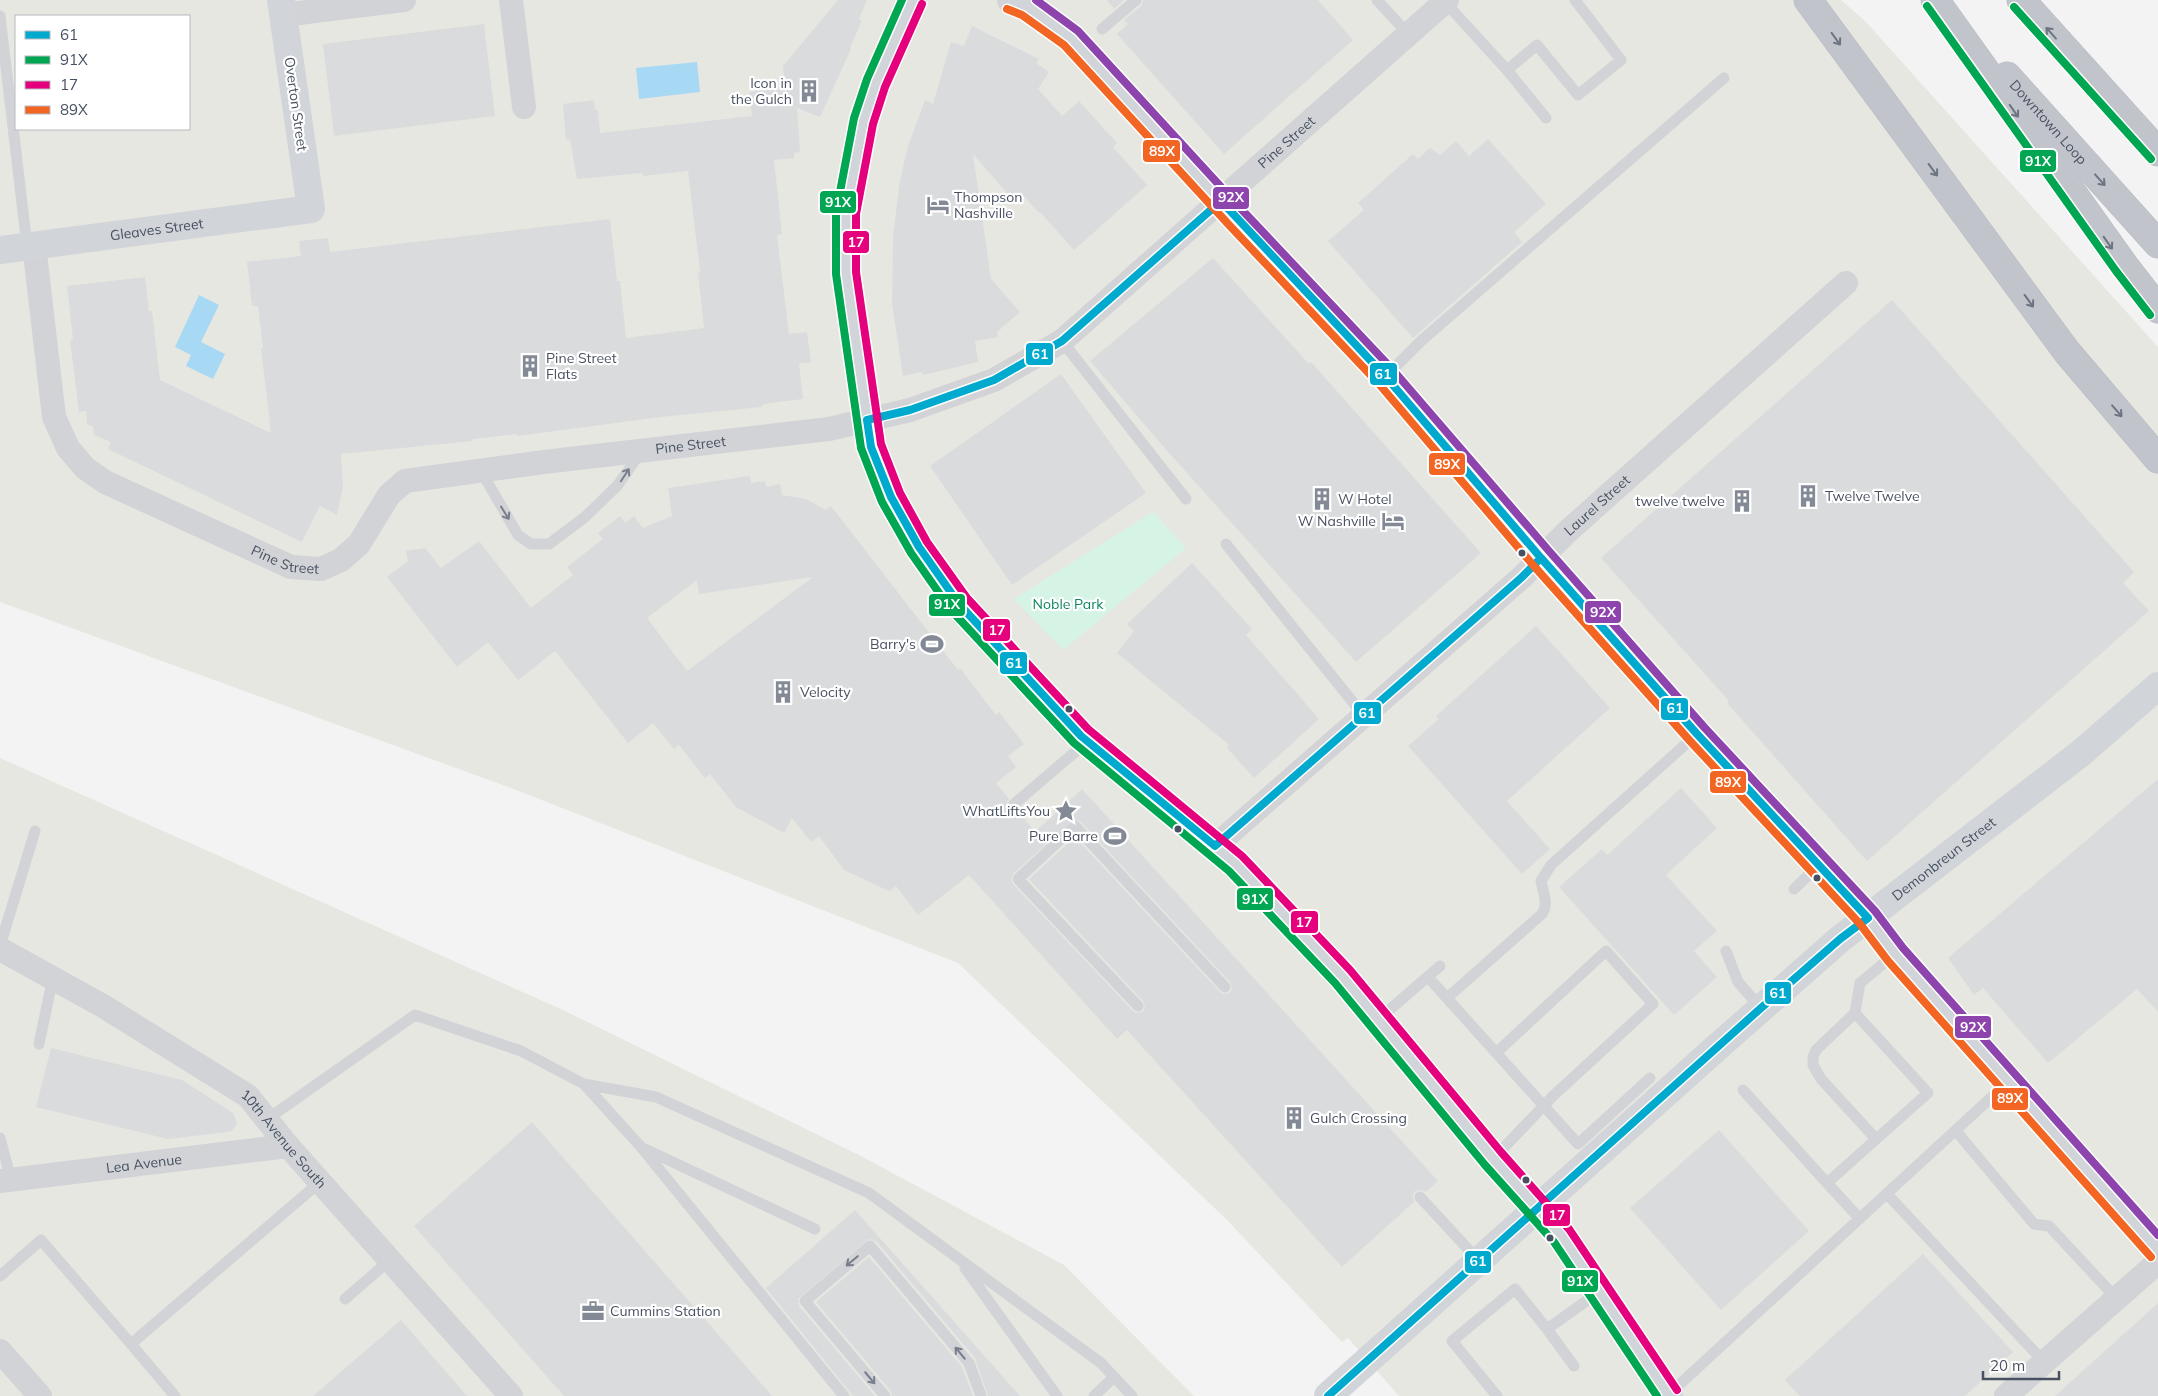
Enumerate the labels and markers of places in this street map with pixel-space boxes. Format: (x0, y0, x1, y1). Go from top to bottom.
place label: Icon in the Gulch (731, 74, 792, 108)
building icon: Icon in the Gulch (796, 78, 822, 104)
place label: Thompson Nashville (954, 188, 1023, 222)
hotel icon: Thompson Nashville (925, 192, 951, 218)
place label: Pine Street Flats (546, 349, 617, 383)
building icon: Pine Street Flats (517, 353, 543, 379)
building icon: Twelve Twelve (1795, 483, 1821, 509)
building icon: W Hotel (1309, 486, 1335, 512)
place label: Twelve Twelve (1825, 487, 1920, 505)
building icon: twelve twelve (1729, 488, 1755, 514)
place label: W Hotel (1338, 490, 1392, 508)
place label: twelve twelve (1635, 492, 1725, 510)
hotel icon: W Nashville (1380, 508, 1406, 534)
place label: W Nashville (1298, 512, 1376, 530)
unlabelled marker (1517, 548, 1527, 558)
sports icon: Barry's (919, 631, 945, 657)
place label: Barry's (870, 635, 916, 653)
building icon: Velocity (770, 679, 796, 705)
place label: Velocity (800, 683, 851, 701)
unlabelled marker (1064, 704, 1074, 714)
place icon: WhatLiftsYou (1053, 798, 1079, 824)
place label: WhatLiftsYou (962, 802, 1050, 820)
sports icon: Pure Barre (1102, 823, 1128, 849)
unlabelled marker (1173, 824, 1183, 834)
place label: Pure Barre (1029, 827, 1098, 845)
unlabelled marker (1812, 873, 1822, 883)
building icon: Gulch Crossing (1281, 1105, 1307, 1131)
place label: Gulch Crossing (1310, 1109, 1407, 1127)
unlabelled marker (1521, 1175, 1531, 1185)
unlabelled marker (1545, 1233, 1555, 1243)
office icon: Cummins Station (580, 1298, 606, 1324)
place label: Cummins Station (610, 1302, 721, 1320)

